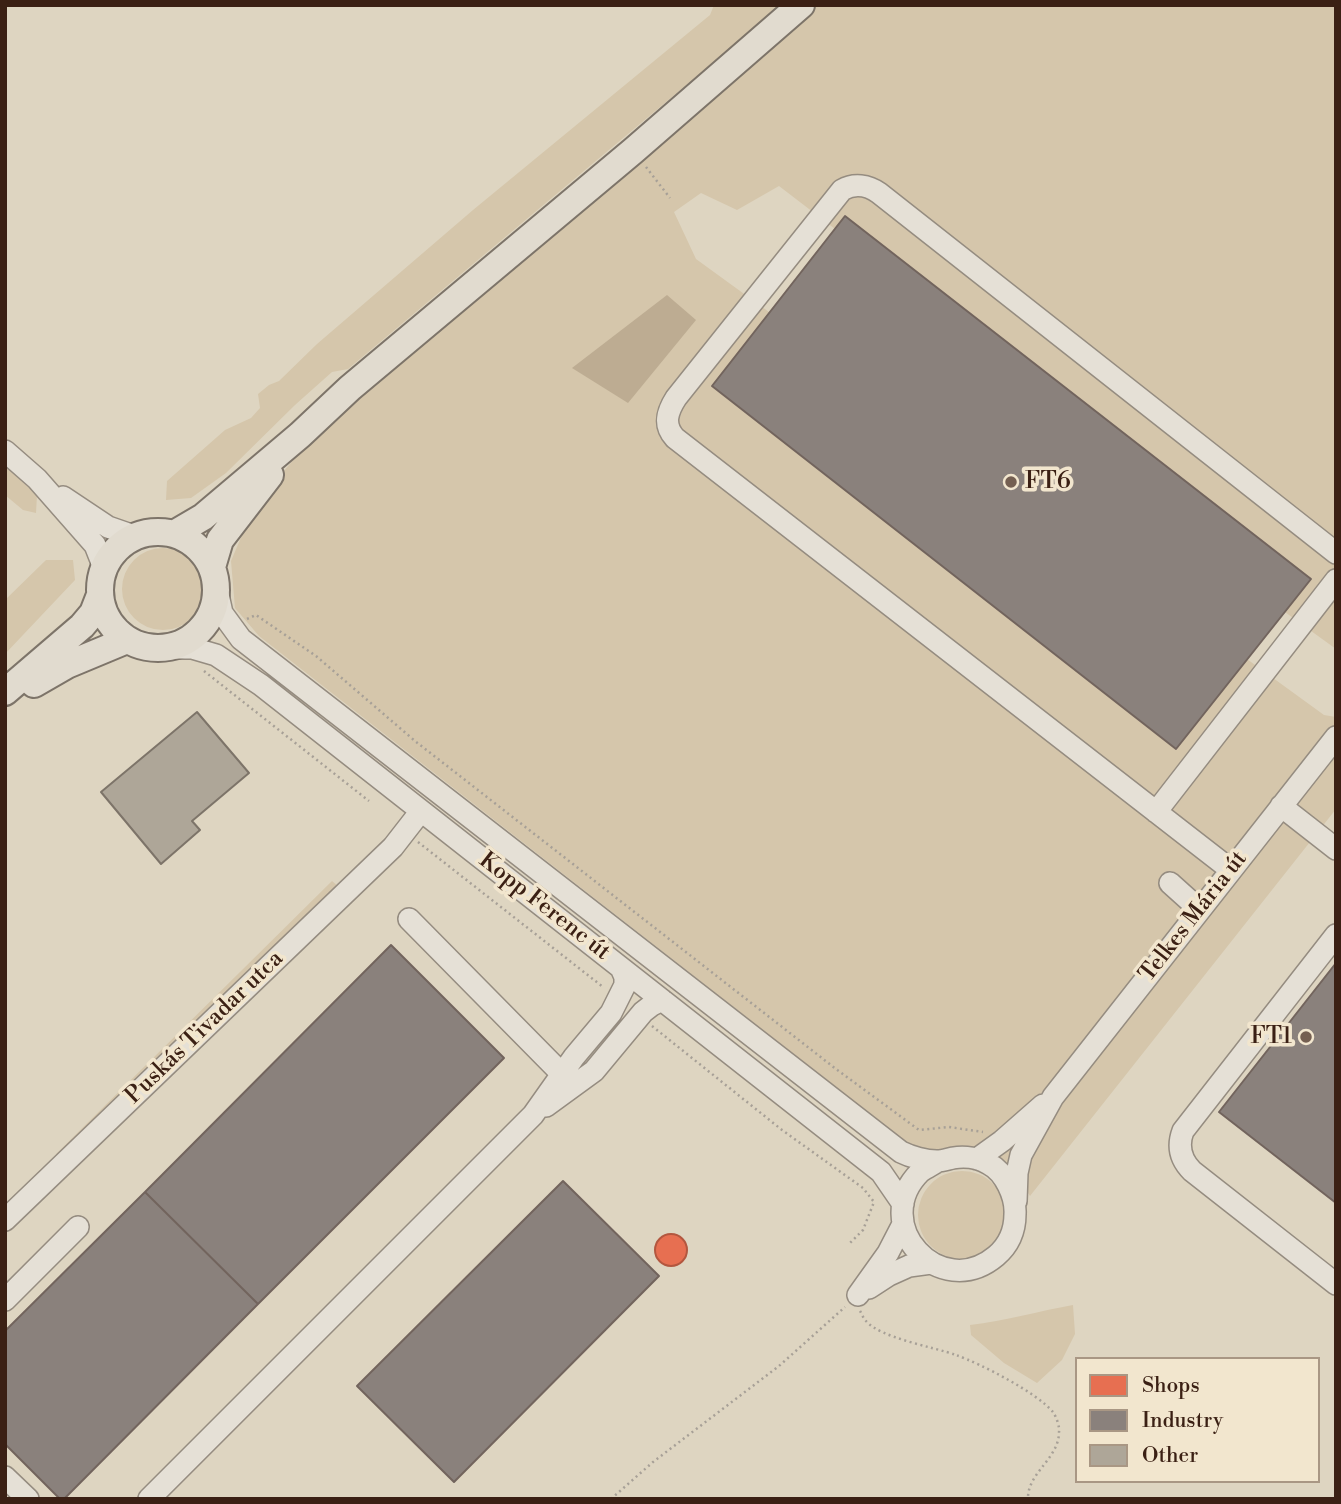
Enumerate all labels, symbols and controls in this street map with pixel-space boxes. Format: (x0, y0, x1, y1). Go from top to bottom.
place label: FT6 (1025, 468, 1071, 496)
marker: FT6 (1003, 474, 1019, 490)
street label: Telkes Mária út (1134, 846, 1254, 988)
street label: Kopp Ferenc út (473, 847, 615, 967)
street label: Puskás Tivadar utca (120, 946, 290, 1110)
place label: FT1 (1250, 1023, 1292, 1051)
marker: FT1 (1298, 1029, 1314, 1045)
legend (1075, 1357, 1320, 1483)
text: Shops (1142, 1373, 1200, 1399)
text: Industry (1142, 1408, 1223, 1434)
text: Other (1142, 1443, 1198, 1469)

